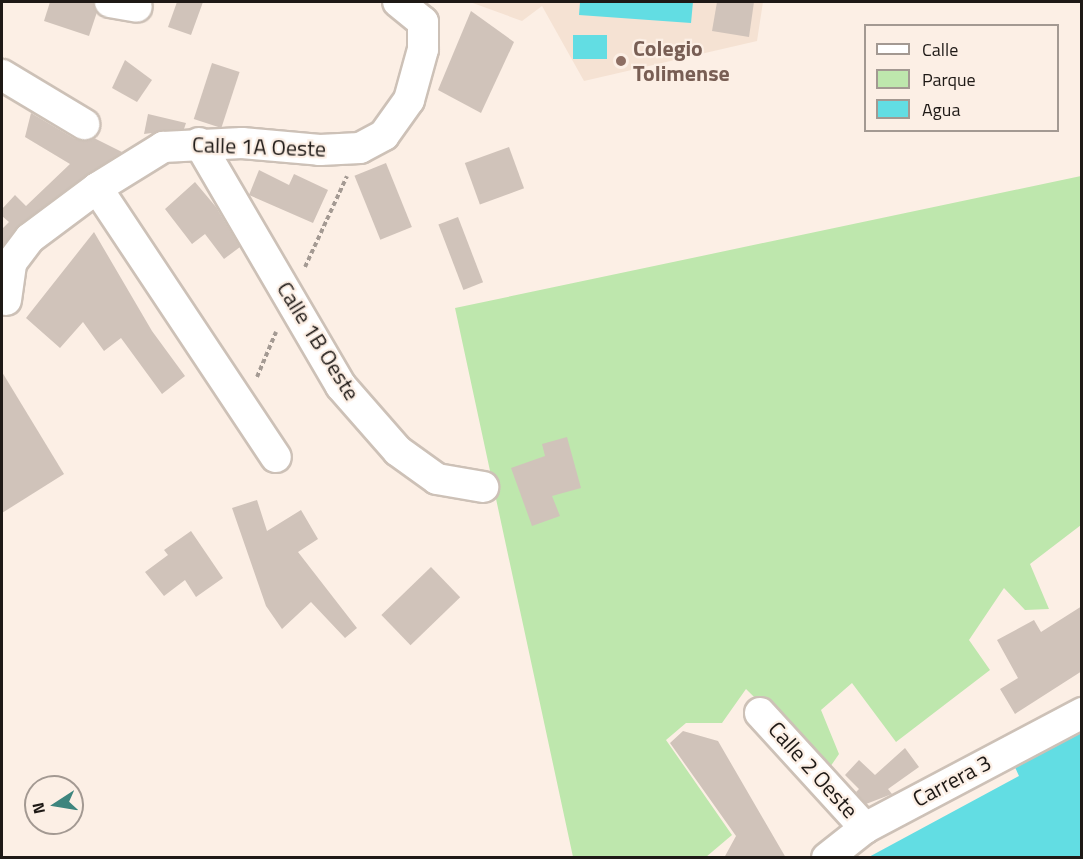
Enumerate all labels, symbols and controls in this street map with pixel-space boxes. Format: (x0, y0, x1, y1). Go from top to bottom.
legend (864, 24, 1059, 132)
place label: Colegio Tolimense (633, 35, 730, 86)
text: Calle (922, 36, 958, 63)
marker: Colegio Tolimense (614, 54, 628, 68)
text: Parque (922, 66, 976, 93)
text: Agua (922, 96, 960, 123)
street label: Calle 1A Oeste (192, 131, 326, 163)
street label: Calle 1B Oeste (271, 277, 365, 405)
street label: Calle 2 Oeste (763, 716, 863, 824)
street label: Carrera 3 (908, 749, 996, 813)
north arrow (24, 775, 84, 835)
text: N (25, 800, 51, 816)

